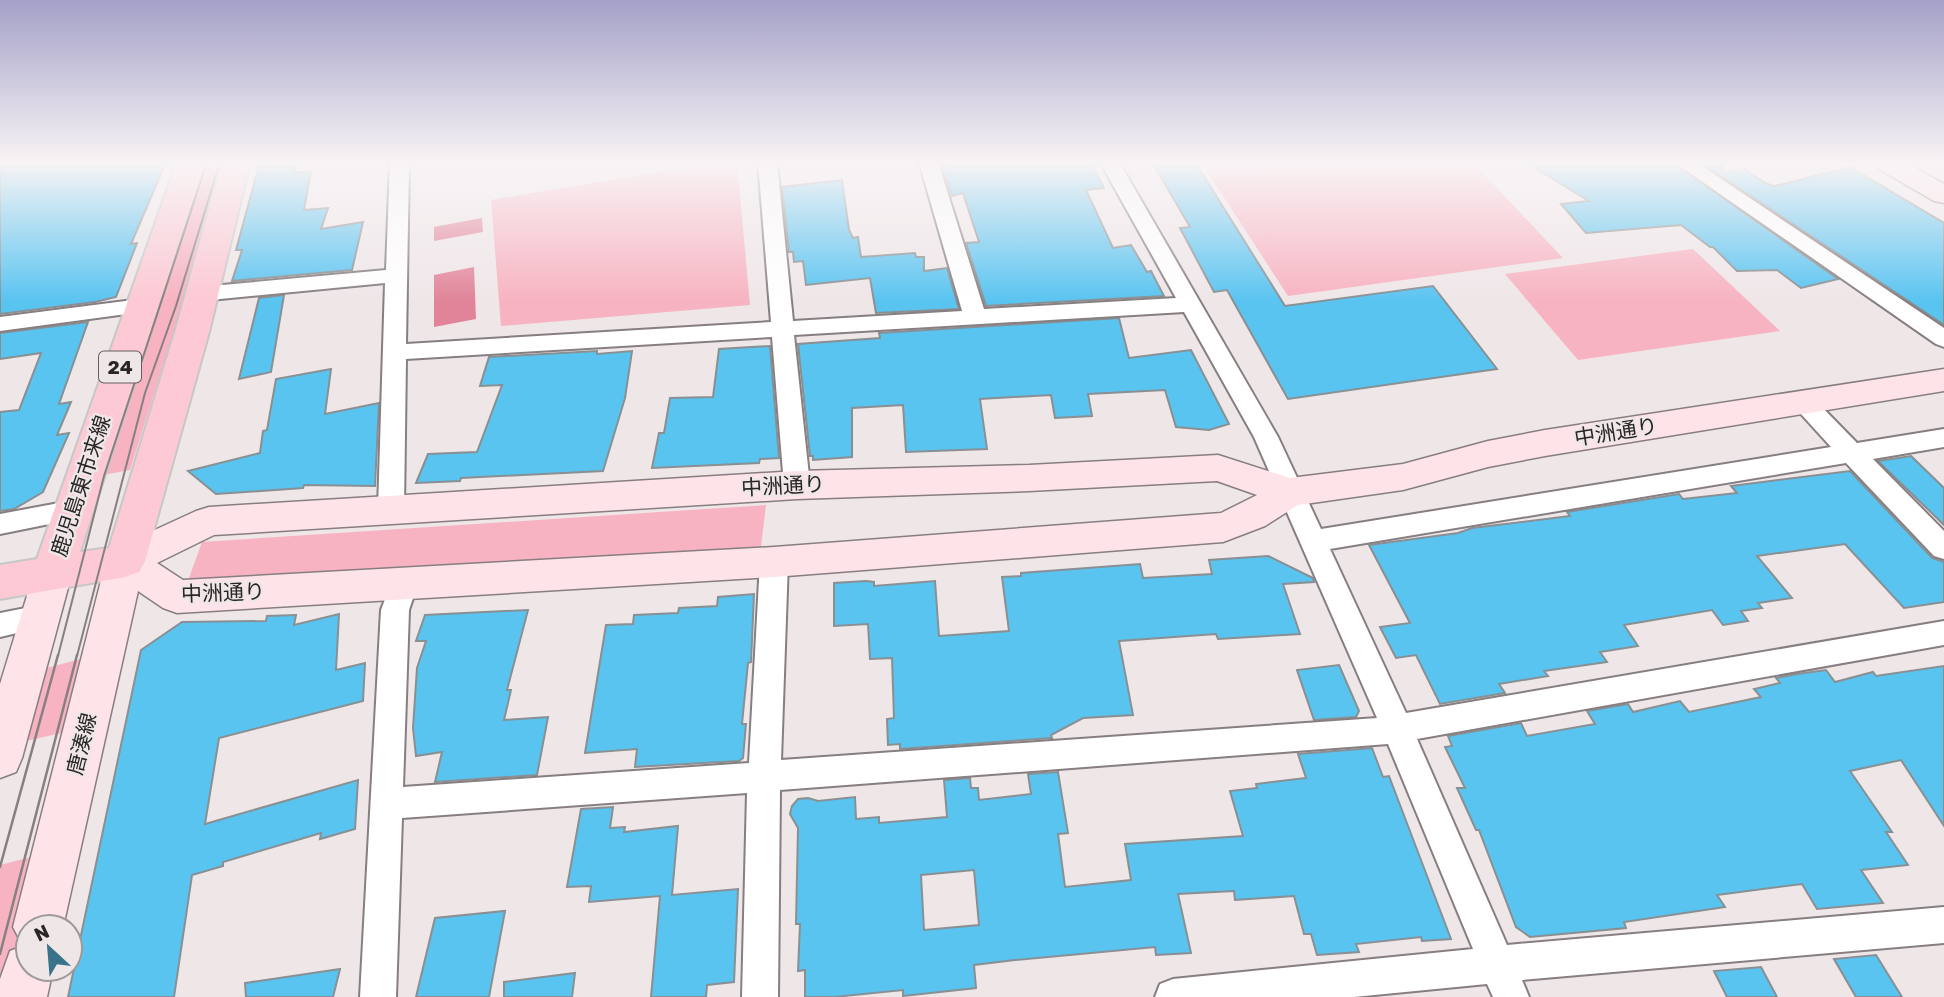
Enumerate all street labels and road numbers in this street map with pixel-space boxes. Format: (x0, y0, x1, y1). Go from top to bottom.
road number: 24 (99, 352, 141, 382)
street label: 鹿児島東市来線 (46, 412, 115, 560)
street label: 中洲通り (1572, 413, 1659, 450)
street label: 中洲通り (740, 471, 826, 500)
street label: 中洲通り (181, 579, 265, 606)
street label: 唐湊線 (62, 710, 101, 777)

